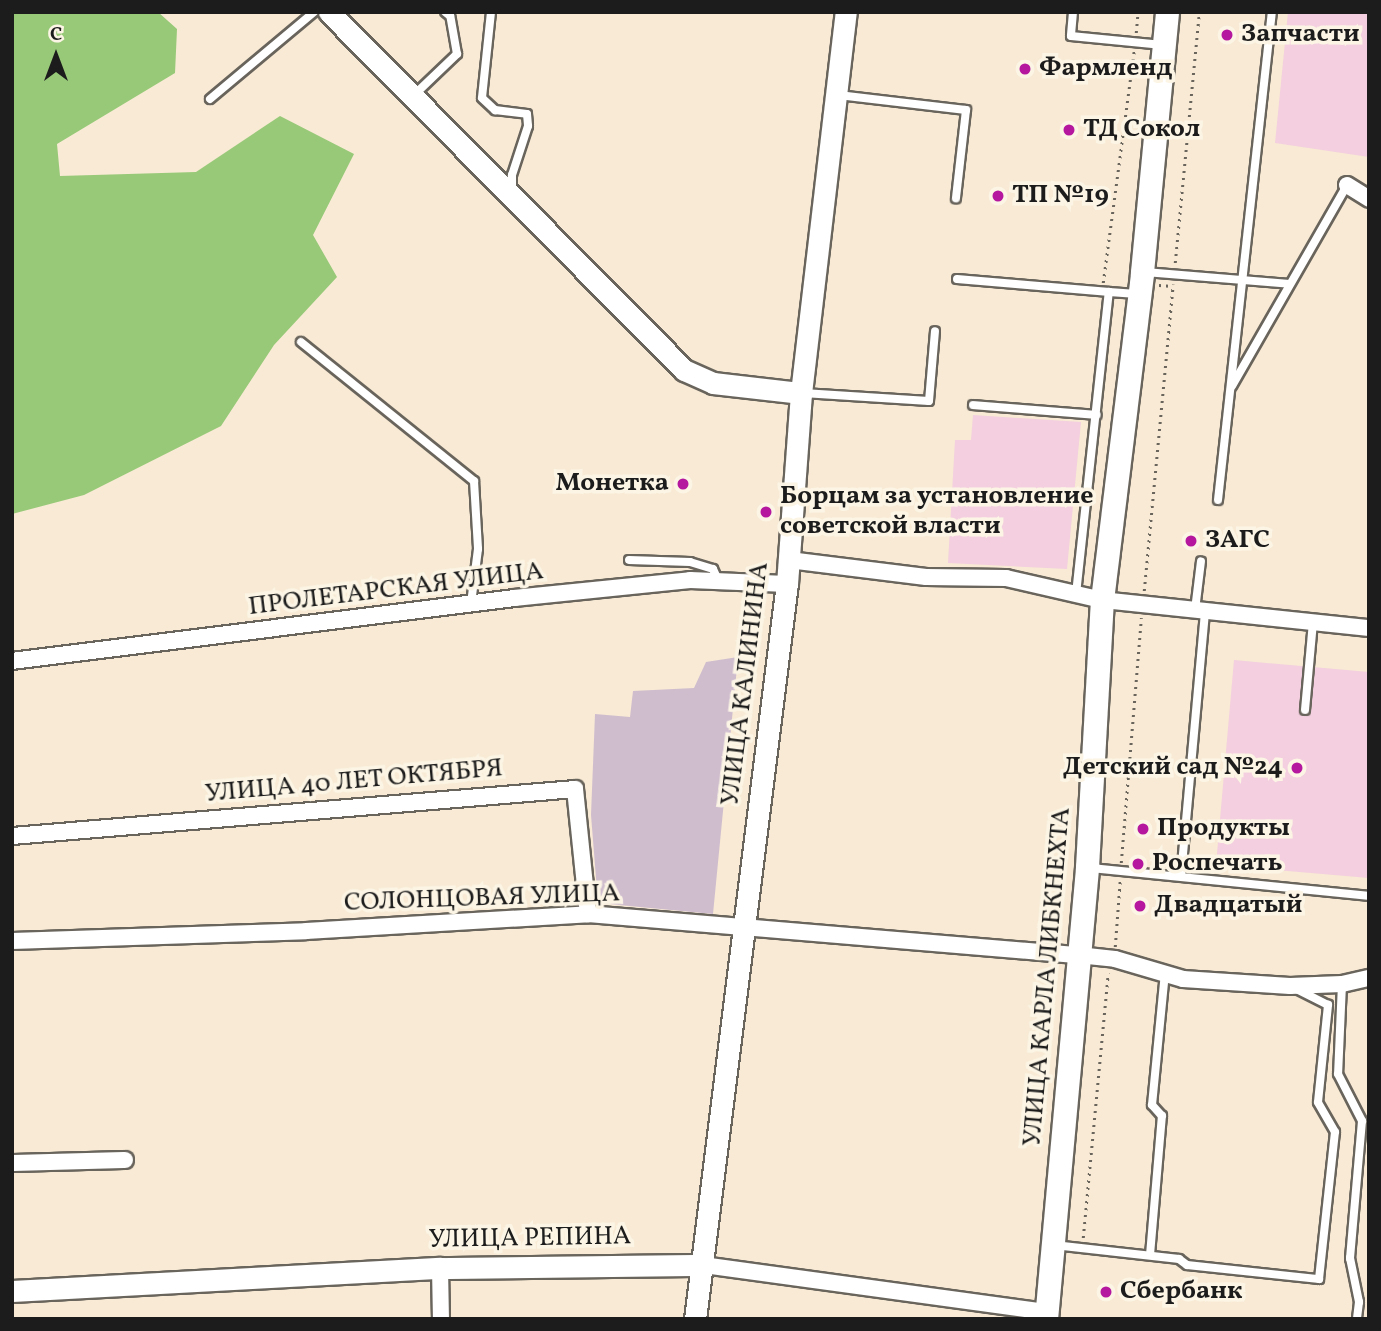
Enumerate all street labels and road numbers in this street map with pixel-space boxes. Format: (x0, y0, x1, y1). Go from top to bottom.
street label: ПРОЛЕТАРСКАЯ УЛИЦА (247, 556, 545, 624)
street label: УЛИЦА КАЛИНИНА (716, 560, 776, 808)
street label: УЛИЦА 40 ЛЕТ ОКТЯБРЯ (203, 753, 505, 811)
street label: УЛИЦА КАРЛА ЛИБКНЕХТА (1018, 806, 1078, 1148)
street label: СОЛОНЦОВАЯ УЛИЦА (344, 879, 620, 919)
street label: УЛИЦА РЕПИНА (428, 1222, 632, 1256)

